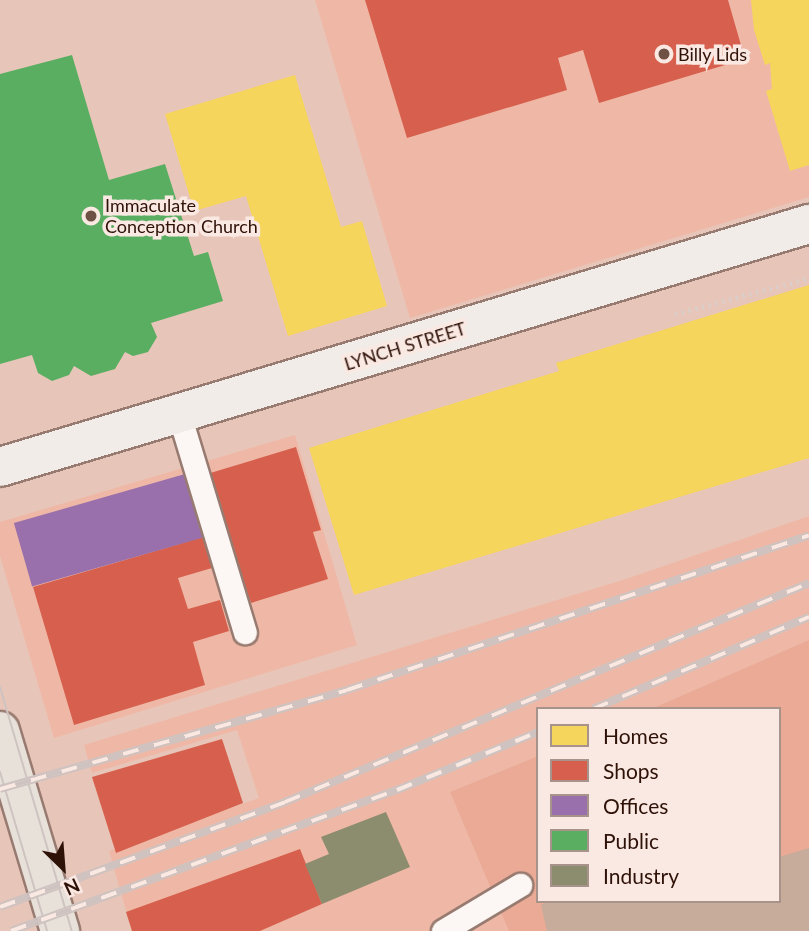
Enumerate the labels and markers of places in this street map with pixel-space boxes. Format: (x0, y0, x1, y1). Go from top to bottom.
place label: Billy Lids (678, 43, 748, 65)
marker: Billy Lids (656, 46, 672, 62)
place label: Immaculate Conception Church (105, 195, 258, 238)
marker: Immaculate Conception Church (83, 208, 99, 224)

